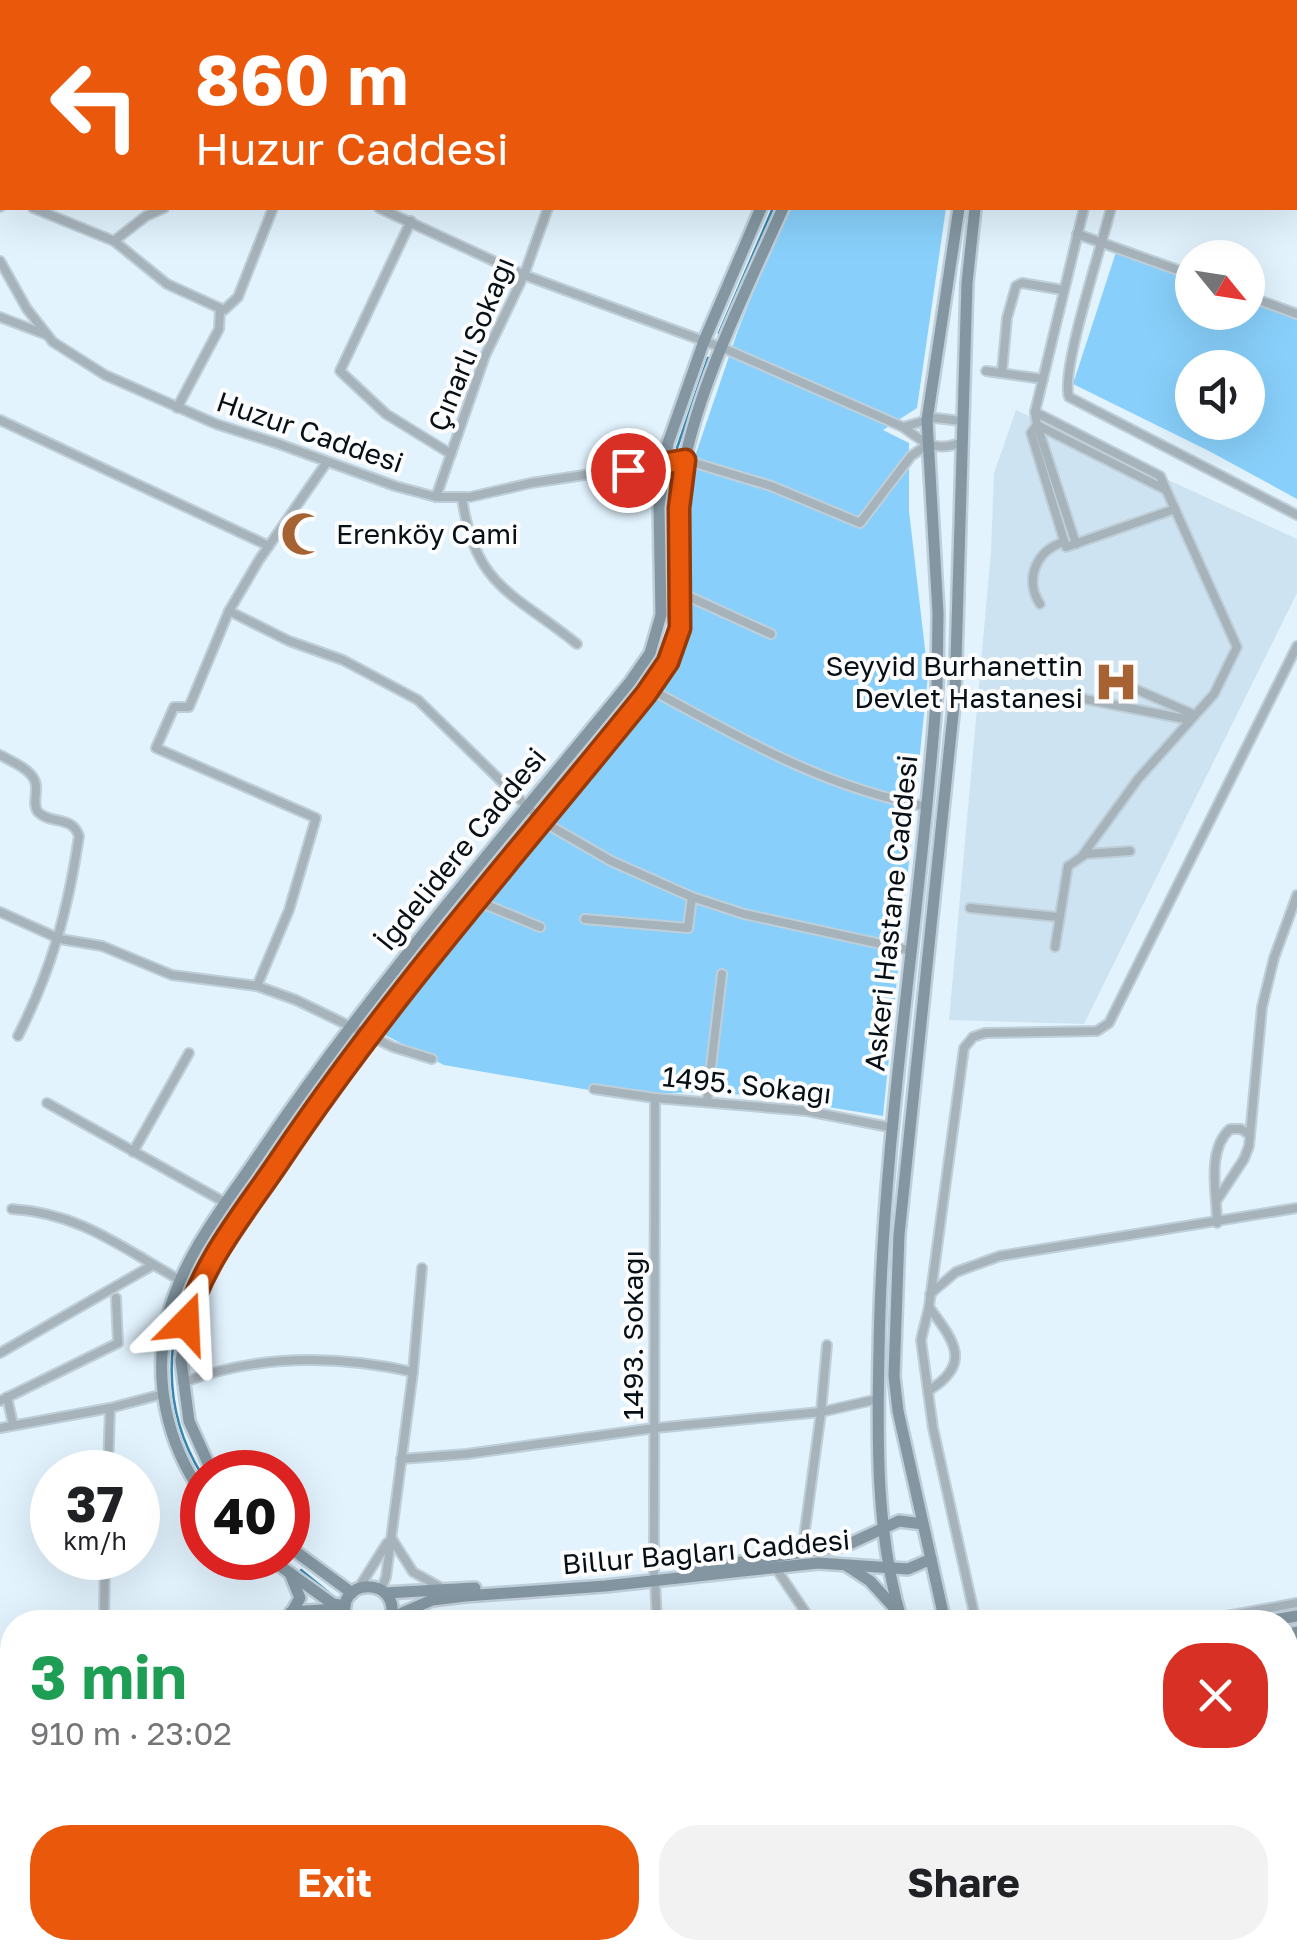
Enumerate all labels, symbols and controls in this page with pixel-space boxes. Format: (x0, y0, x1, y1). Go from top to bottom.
text: 860 m (195, 36, 409, 120)
icon: left (30, 40, 160, 170)
text: Huzur Caddesi (195, 121, 509, 175)
north arrow (1175, 240, 1265, 330)
map controls (1175, 240, 1265, 440)
street label: Çınarlı Sokağı (421, 252, 520, 436)
button: sound (1175, 350, 1265, 440)
street label: Huzur Caddesi (212, 384, 408, 479)
pin (586, 428, 671, 513)
icon: arrive (601, 443, 656, 498)
mosque icon: Erenköy Cami (279, 510, 327, 558)
place label: Erenköy Cami (336, 517, 519, 550)
place label: Seyyid Burhanettin Devlet Hastanesi (826, 649, 1083, 714)
hospital icon: Seyyid Burhanettin Devlet Hastanesi (1092, 658, 1140, 706)
street label: İğdelidere Caddesi (369, 741, 552, 957)
street label: Askeri Hastane Caddesi (857, 753, 924, 1073)
street label: 1495. Sokağı (661, 1059, 833, 1110)
street label: 1493. Sokağı (616, 1250, 649, 1420)
position arrow (134, 1271, 238, 1375)
speed limit sign: 40 (180, 1450, 310, 1580)
text: 37 (66, 1473, 124, 1533)
street label: Billur Bağları Caddesi (561, 1522, 851, 1581)
text: km/h (63, 1525, 127, 1556)
text: 3 min (30, 1640, 187, 1712)
button: close (1163, 1643, 1268, 1748)
text: 910 m · 23:02 (30, 1714, 232, 1752)
button: Exit (30, 1825, 639, 1940)
button: Share (659, 1825, 1268, 1940)

